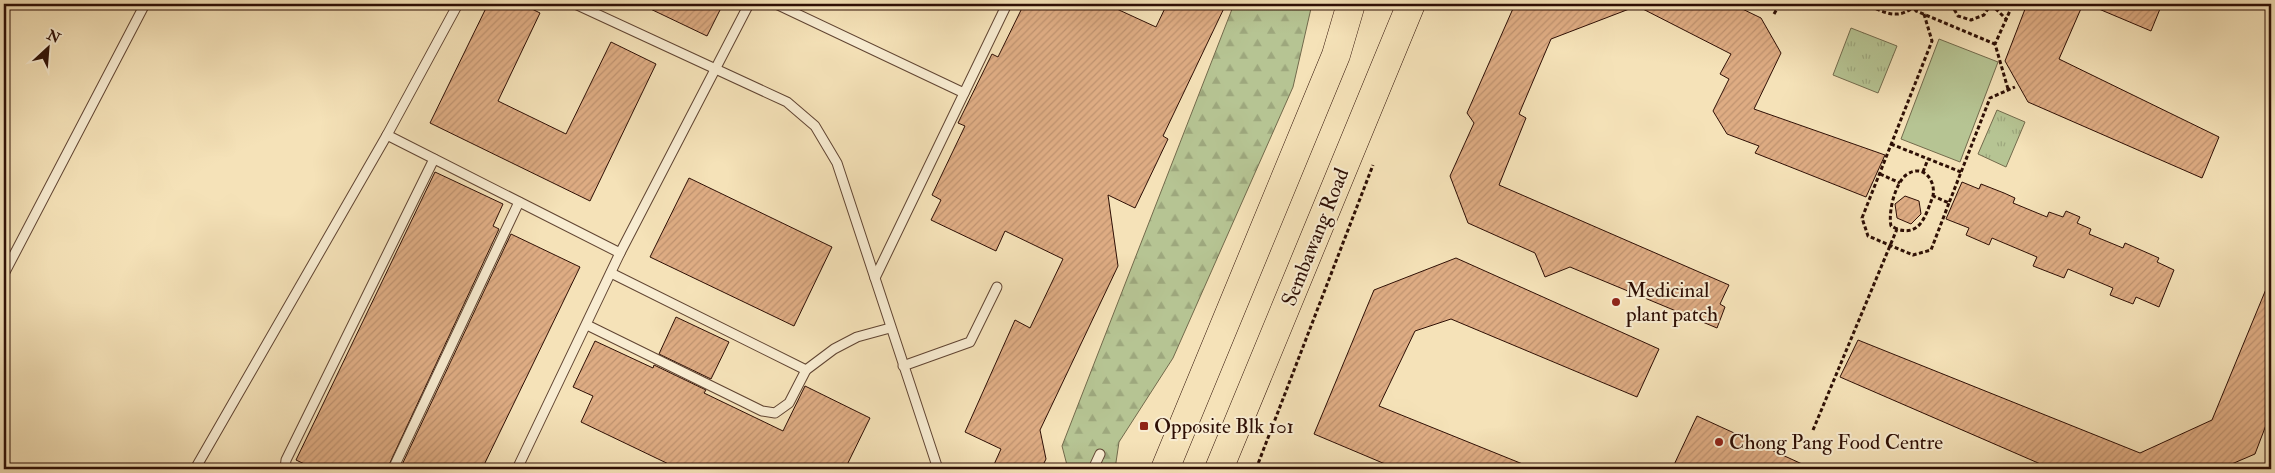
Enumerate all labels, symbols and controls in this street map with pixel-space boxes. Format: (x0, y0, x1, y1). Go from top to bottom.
north arrow (22, 22, 72, 72)
text: N (43, 26, 63, 47)
street label: Sembawang Road (1276, 164, 1356, 310)
place label: Medicinal plant patch (1625, 277, 1718, 328)
marker: Medicinal plant patch (1610, 296, 1622, 308)
place label: Opposite Blk 101 (1154, 413, 1294, 440)
marker: Opposite Blk 101 (1138, 420, 1150, 432)
place label: Chong Pang Food Centre (1729, 429, 1943, 456)
marker: Chong Pang Food Centre (1713, 436, 1725, 448)

